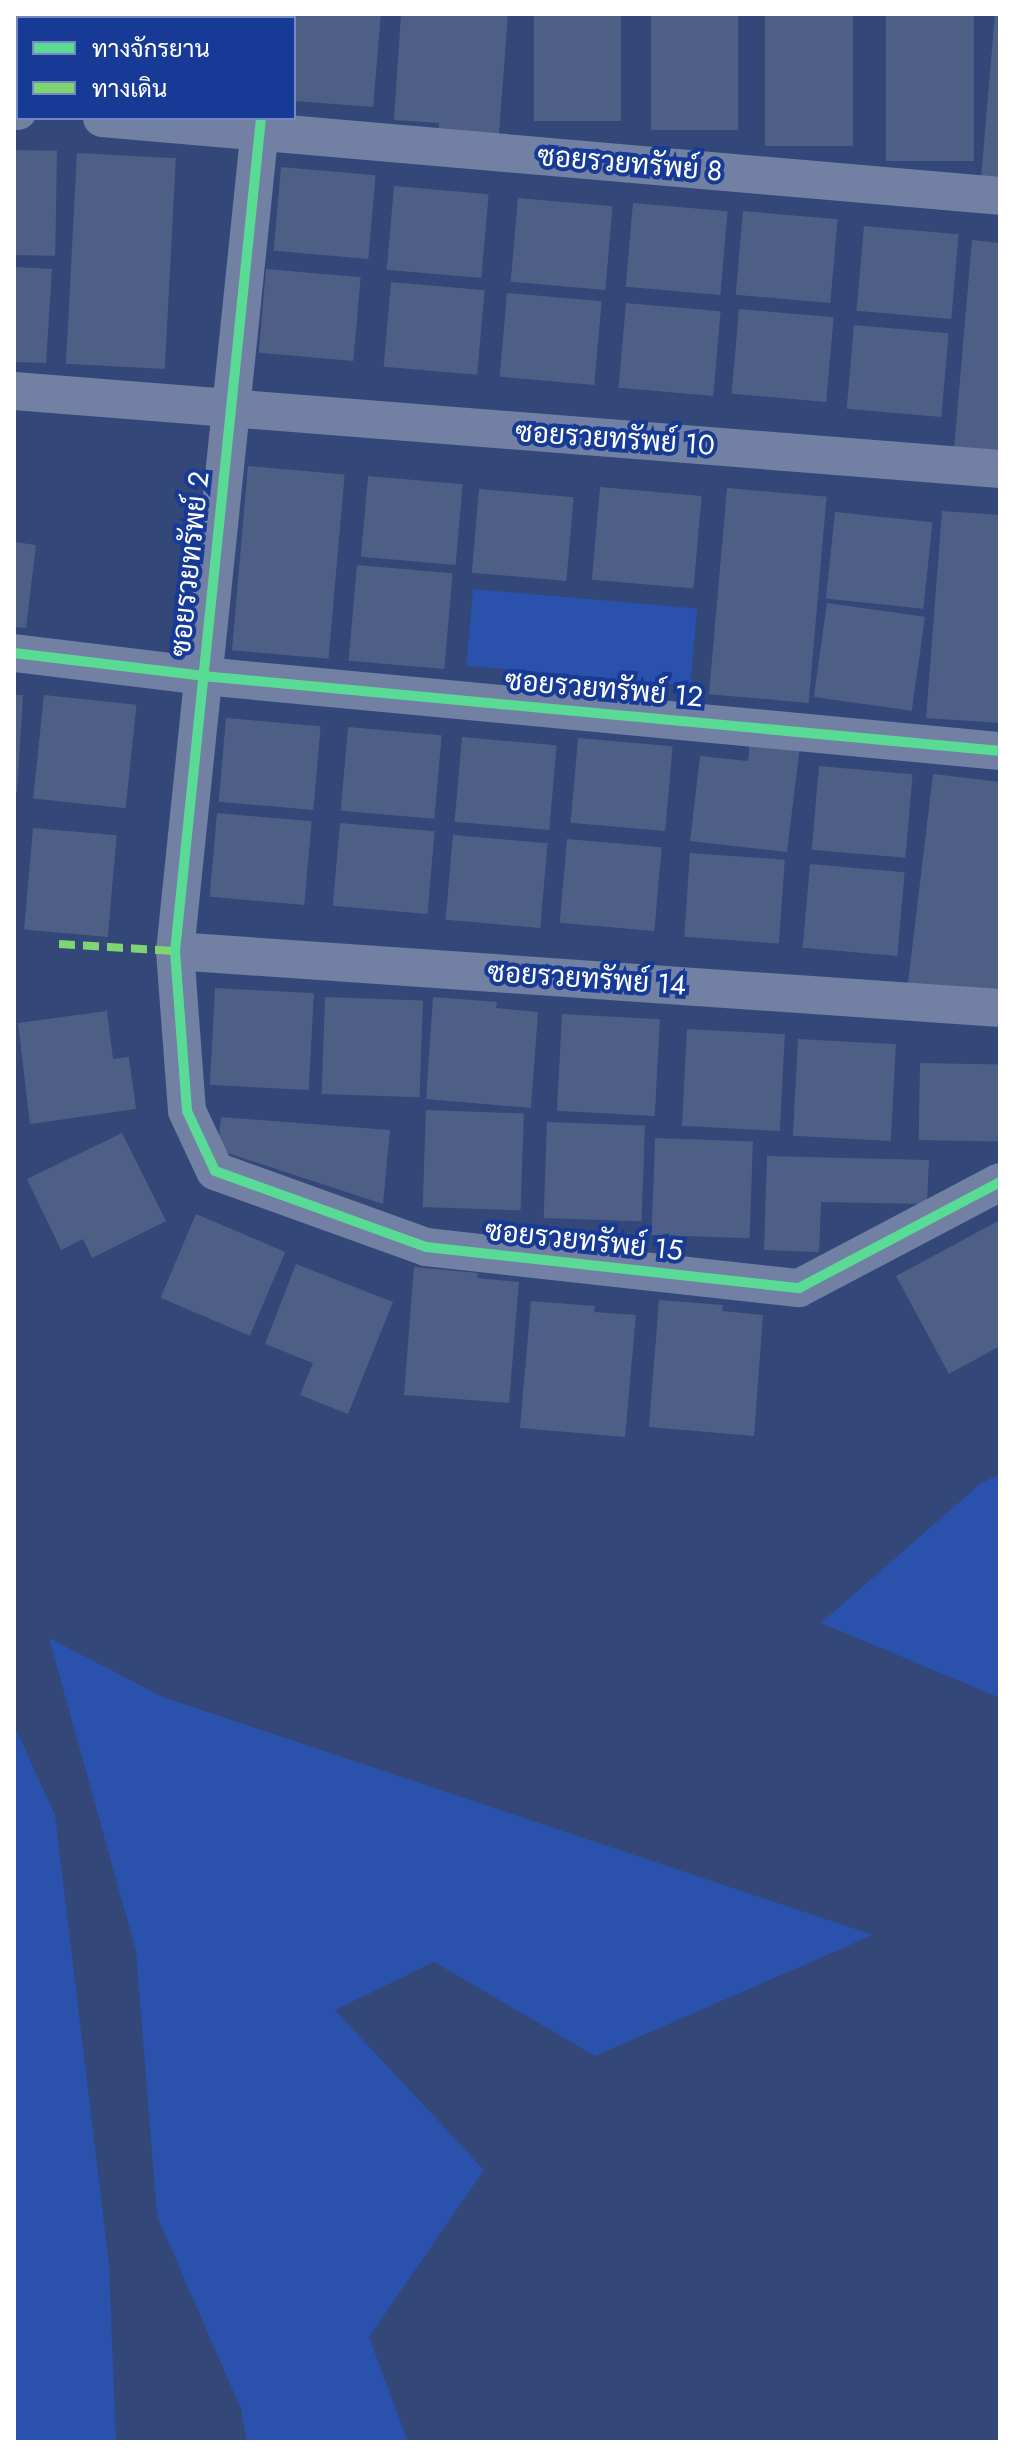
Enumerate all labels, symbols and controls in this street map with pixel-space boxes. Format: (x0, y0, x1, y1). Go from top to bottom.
legend (16, 16, 296, 120)
text: ทางจักรยาน (92, 31, 210, 66)
text: ทางเดิน (92, 71, 167, 106)
street label: ซอยรวยทรัพย์ 8 (536, 139, 724, 189)
street label: ซอยรวยทรัพย์ 10 (514, 415, 716, 463)
street label: ซอยรวยทรัพย์ 2 (164, 470, 216, 658)
street label: ซอยรวยทรัพย์ 12 (504, 664, 704, 714)
street label: ซอยรวยทรัพย์ 14 (487, 955, 687, 1003)
street label: ซอยรวยทรัพย์ 15 (484, 1214, 684, 1268)

